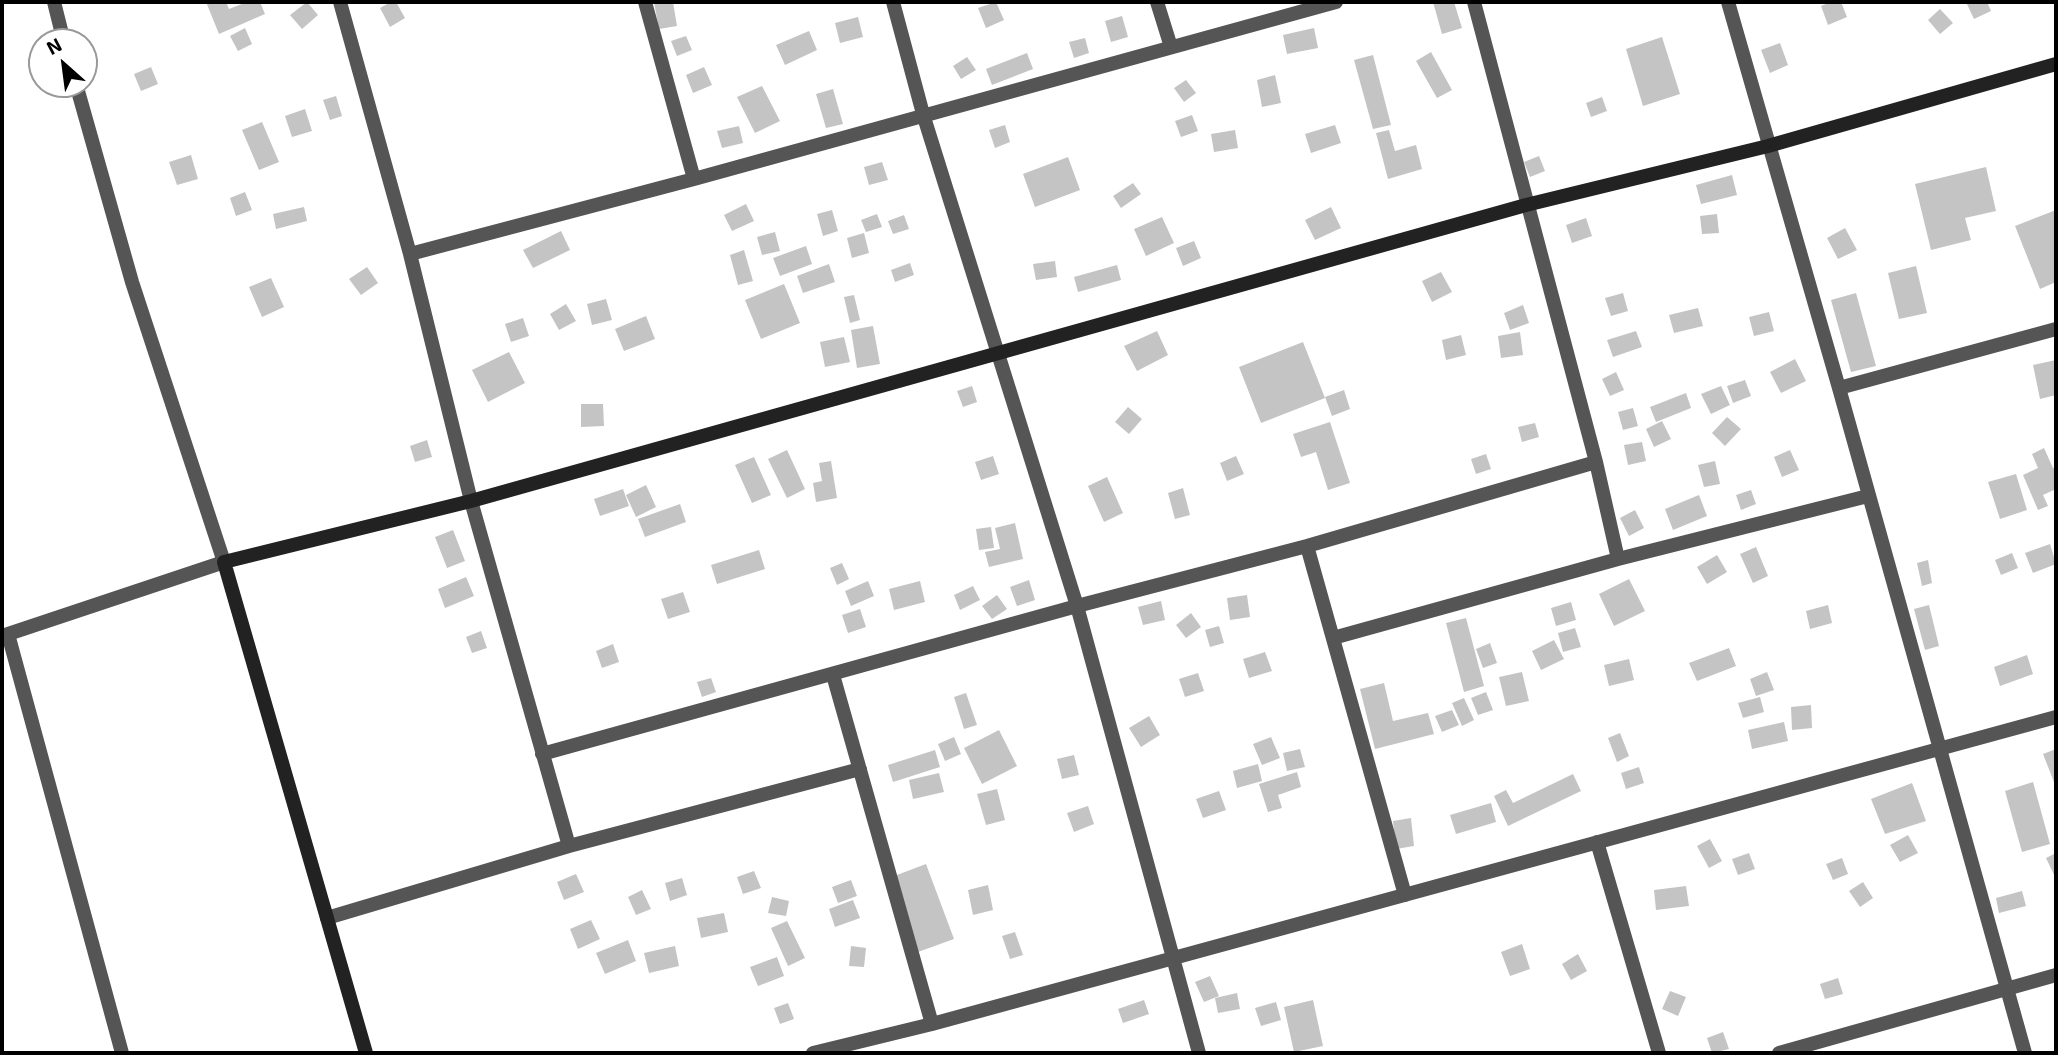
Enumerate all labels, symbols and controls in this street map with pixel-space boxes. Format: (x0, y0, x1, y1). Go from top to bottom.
north arrow (28, 28, 98, 98)
text: N (42, 32, 65, 59)

